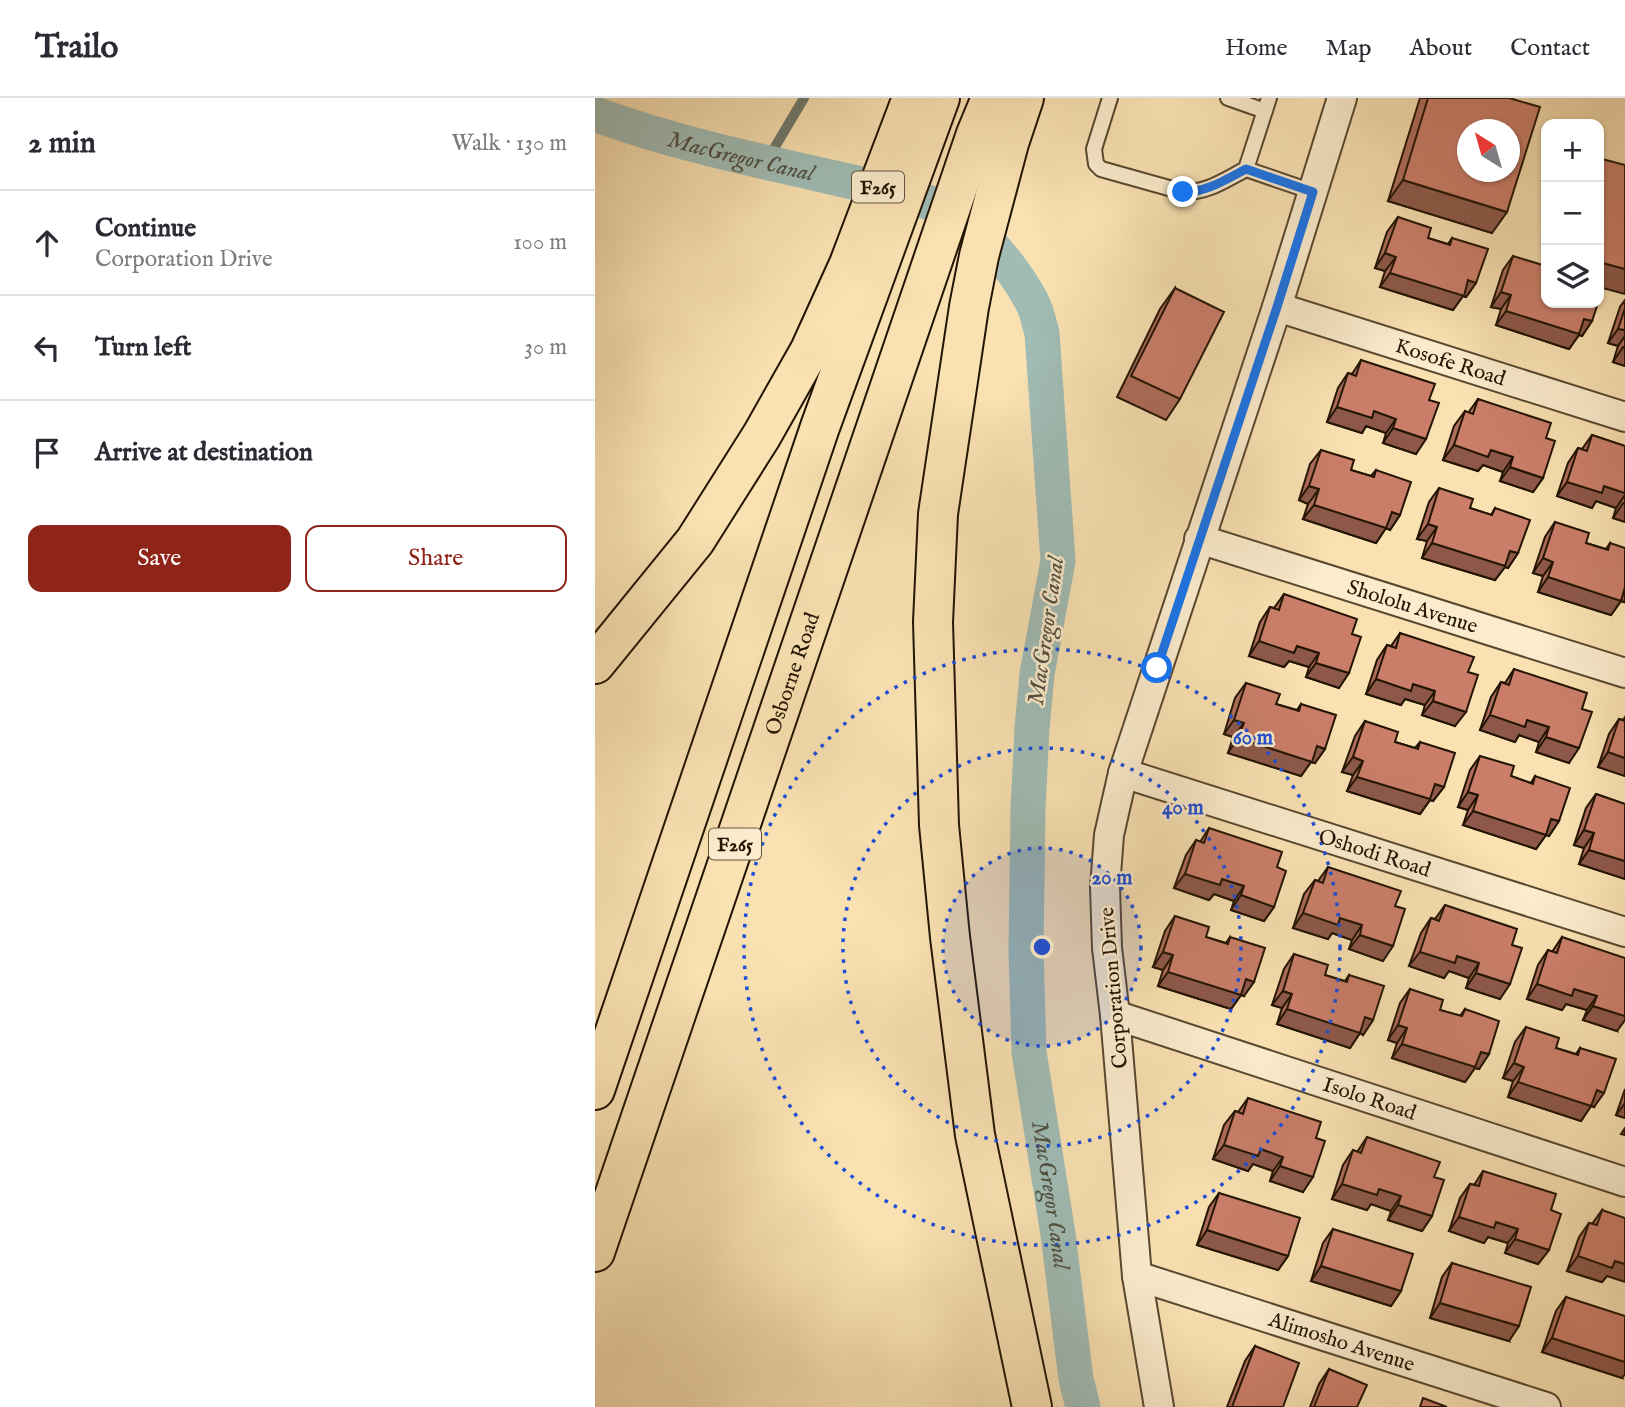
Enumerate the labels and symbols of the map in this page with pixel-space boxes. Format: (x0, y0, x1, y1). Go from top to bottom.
north arrow (1457, 119, 1520, 182)
water label: MacGregor Canal (664, 125, 818, 189)
road number: F265 (852, 172, 904, 202)
route end (1167, 176, 1198, 207)
street label: Kosofe Road (1391, 333, 1509, 394)
water label: MacGregor Canal (1022, 554, 1072, 707)
street label: Shololu Avenue (1344, 574, 1481, 641)
street label: Osborne Road (760, 608, 827, 739)
route start (1141, 652, 1172, 683)
text: 60 m (1233, 725, 1274, 752)
text: 40 m (1162, 795, 1204, 822)
street label: Oshodi Road (1315, 824, 1434, 885)
road number: F265 (709, 828, 761, 860)
text: 20 m (1092, 865, 1133, 892)
street label: Corporation Drive (1094, 906, 1135, 1070)
centre of rings (1030, 935, 1054, 959)
street label: Isolo Road (1319, 1072, 1420, 1128)
water label: MacGregor Canal (1024, 1119, 1075, 1272)
street label: Alimosho Avenue (1264, 1307, 1418, 1379)

